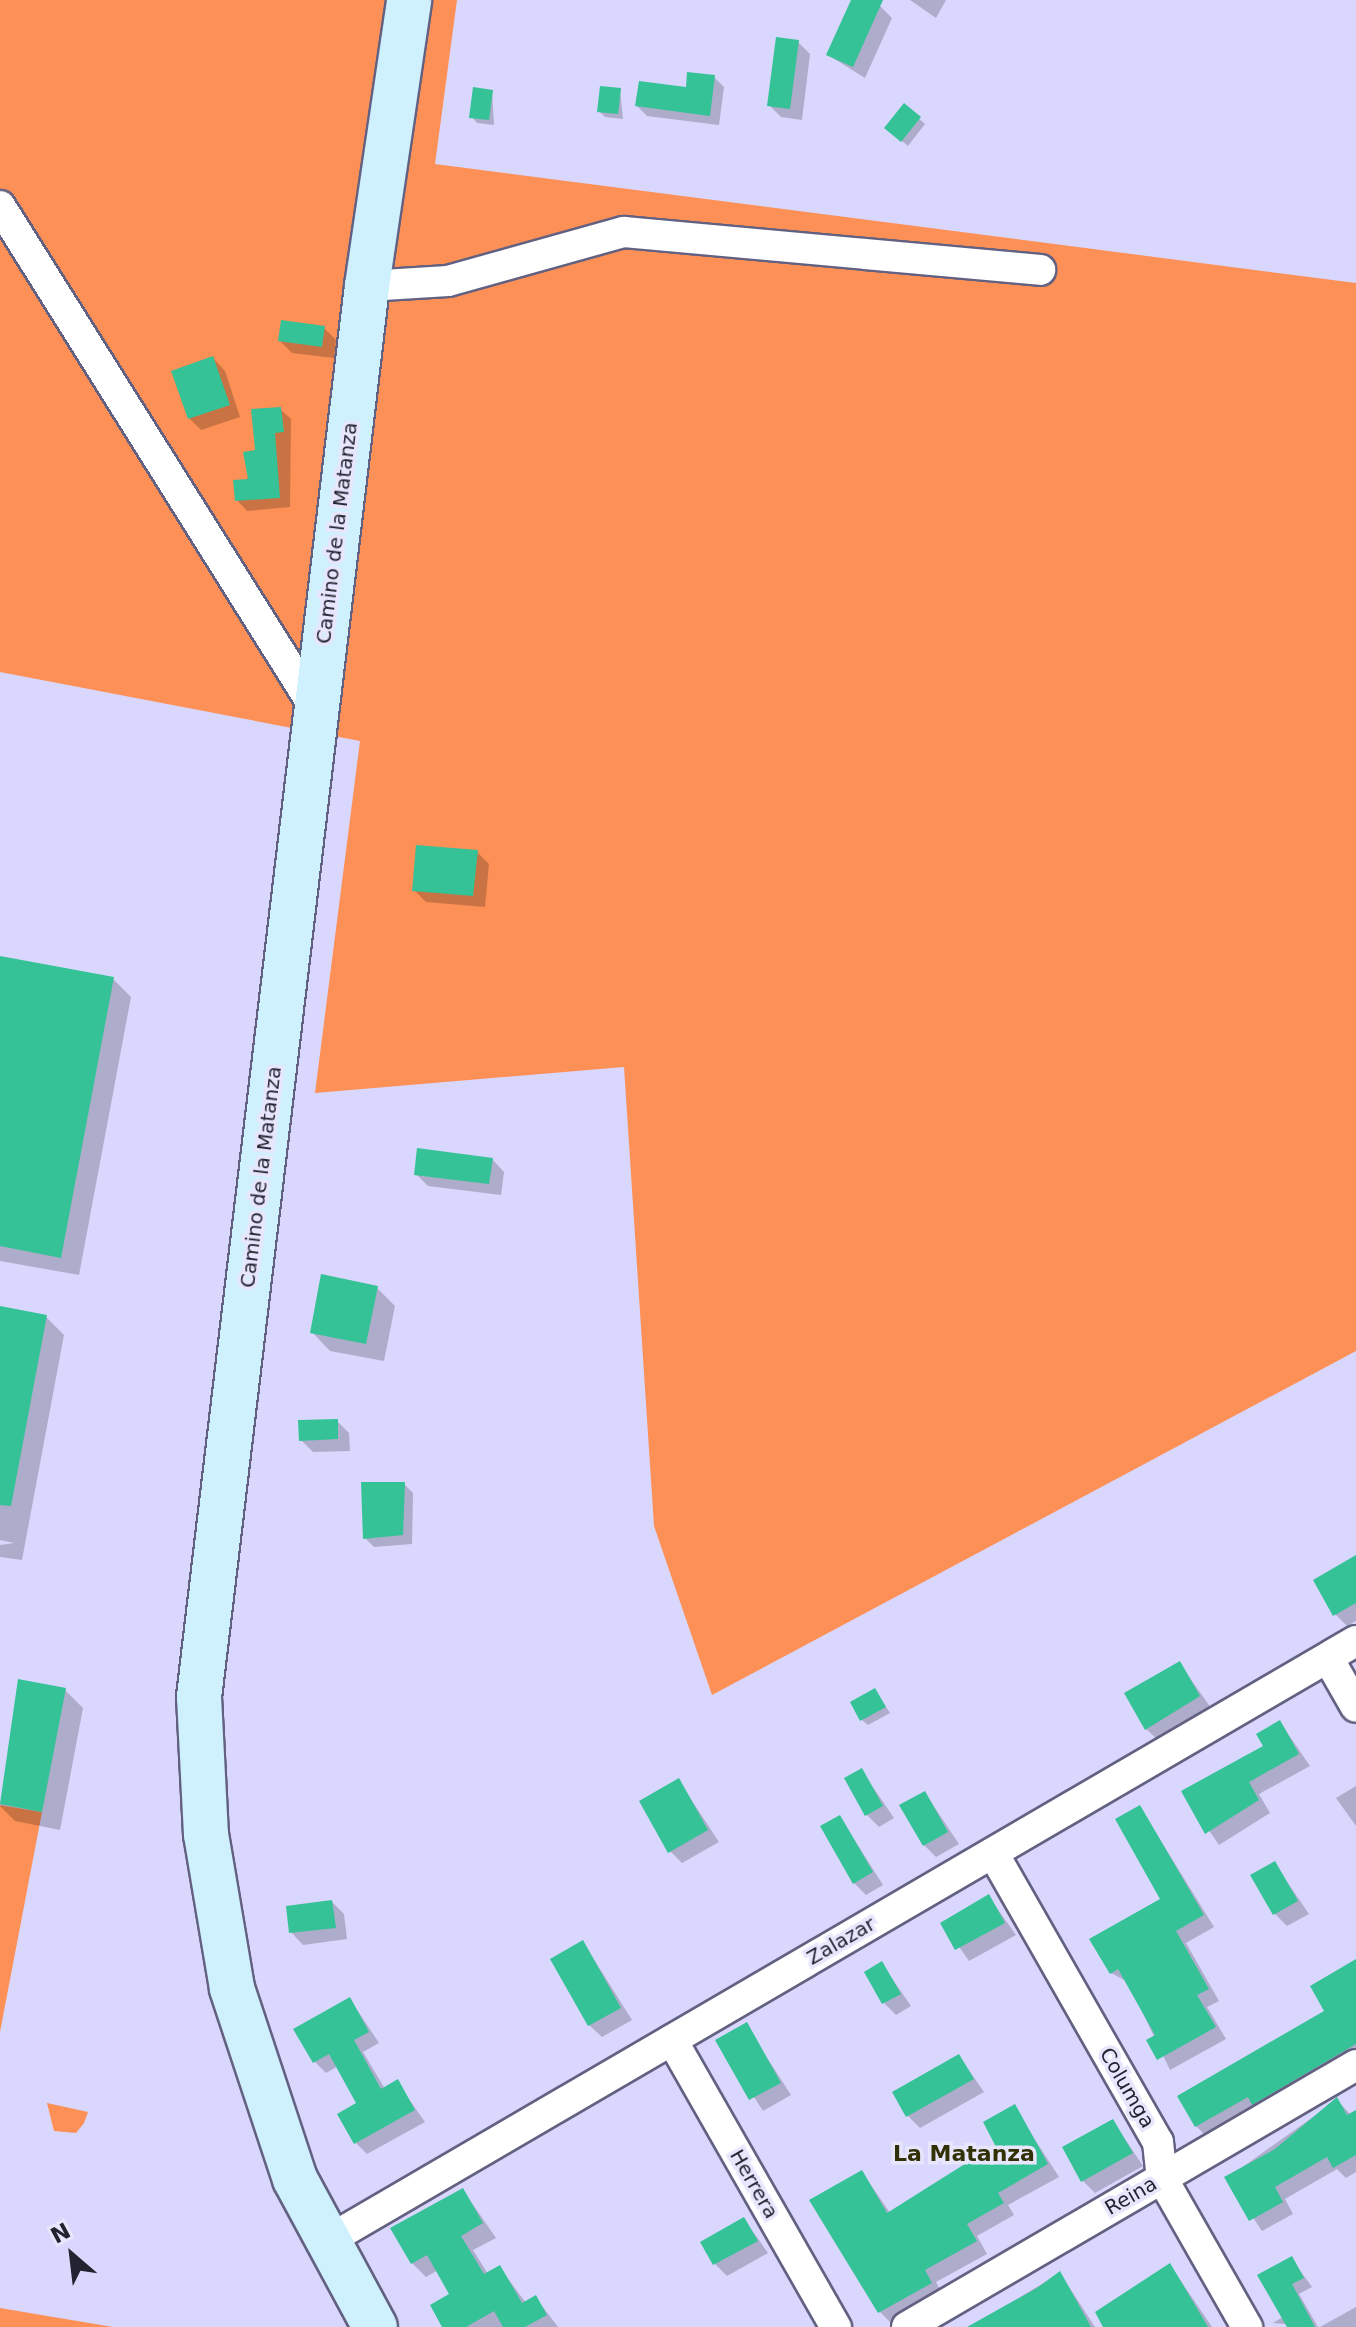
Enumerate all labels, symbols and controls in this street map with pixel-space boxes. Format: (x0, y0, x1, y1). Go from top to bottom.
street label: Camino de la Matanza (311, 421, 363, 645)
street label: Camino de la Matanza (235, 1065, 287, 1289)
street label: Zalazar (803, 1912, 879, 1970)
street label: Columga (1094, 2044, 1160, 2132)
district label: La Matanza (893, 2141, 1035, 2167)
street label: Herrera (725, 2145, 783, 2223)
street label: Reina (1101, 2172, 1161, 2220)
north arrow (32, 2215, 112, 2295)
text: N (46, 2218, 74, 2249)

